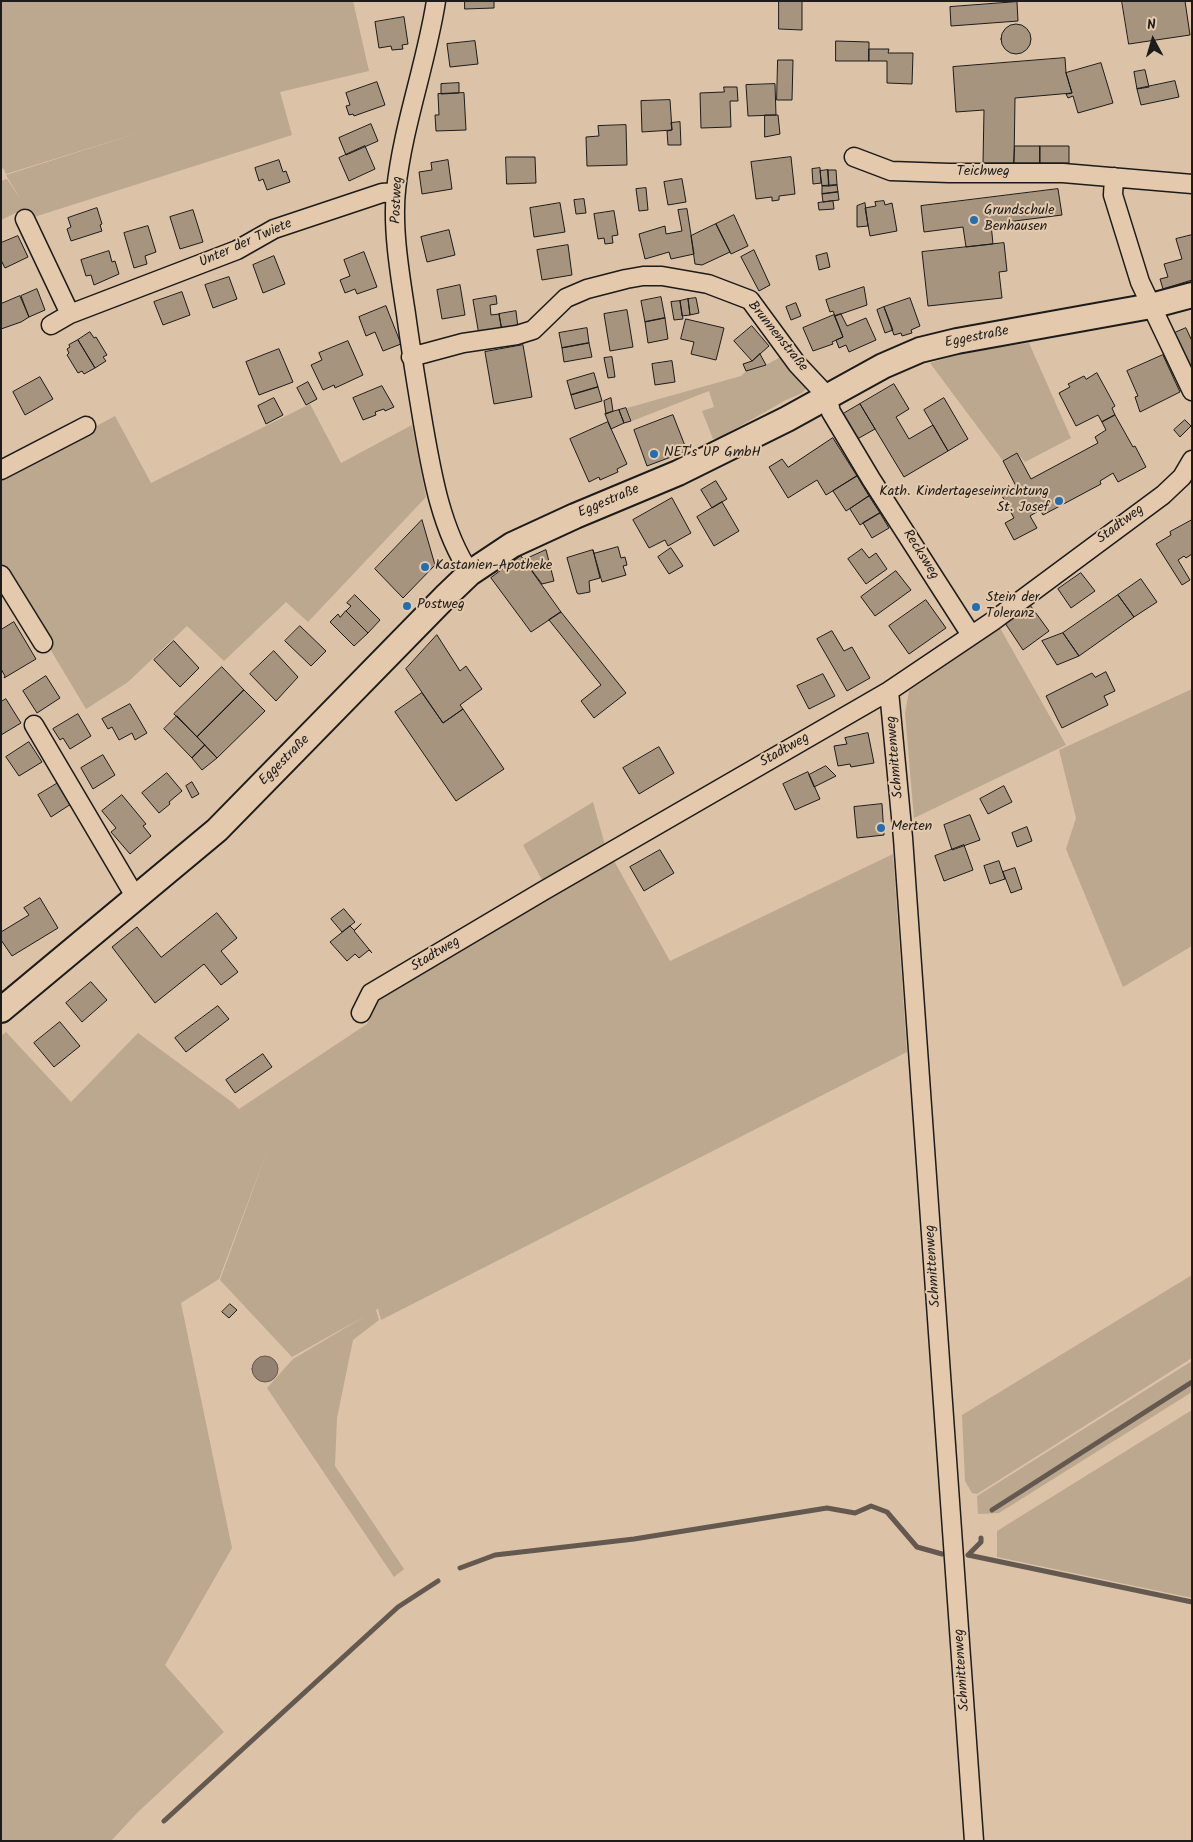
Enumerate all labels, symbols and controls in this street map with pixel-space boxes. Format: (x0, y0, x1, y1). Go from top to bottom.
text: N (1146, 14, 1157, 36)
north arrow (1128, 15, 1178, 65)
street label: Teichweg (956, 165, 1010, 181)
street label: Postweg (389, 176, 407, 224)
place label: Grundschule Benhausen (984, 204, 1055, 236)
marker: Grundschule Benhausen (968, 214, 980, 226)
street label: Unter der Twiete (197, 216, 295, 272)
street label: Brunnenstraße (743, 298, 811, 376)
street label: Eggestraße (944, 324, 1010, 352)
place label: NET's UP GmbH (664, 446, 761, 462)
marker: NET's UP GmbH (648, 448, 660, 460)
street label: Eggestraße (576, 482, 642, 522)
place label: Kath. Kindertageseinrichtung St. Josef (879, 485, 1049, 518)
marker: Kath. Kindertageseinrichtung St. Josef (1053, 495, 1065, 507)
street label: Stadtweg (1094, 502, 1148, 548)
street label: Recksweg (898, 527, 942, 583)
place label: Kastanien-Apotheke (435, 559, 552, 575)
marker: Kastanien-Apotheke (419, 561, 431, 573)
place label: Stein der Toleranz (986, 591, 1039, 624)
place label: Postweg (417, 598, 465, 614)
marker: Postweg (401, 600, 413, 612)
marker: Stein der Toleranz (970, 601, 982, 613)
street label: Schmittenweg (884, 715, 908, 799)
street label: Stadtweg (757, 730, 813, 772)
street label: Eggestraße (256, 732, 314, 790)
place label: Merten (891, 820, 932, 836)
marker: Merten (875, 822, 887, 834)
street label: Stadtweg (408, 934, 464, 976)
street label: Schmittenweg (923, 1224, 945, 1308)
street label: Schmittenweg (952, 1628, 974, 1712)

